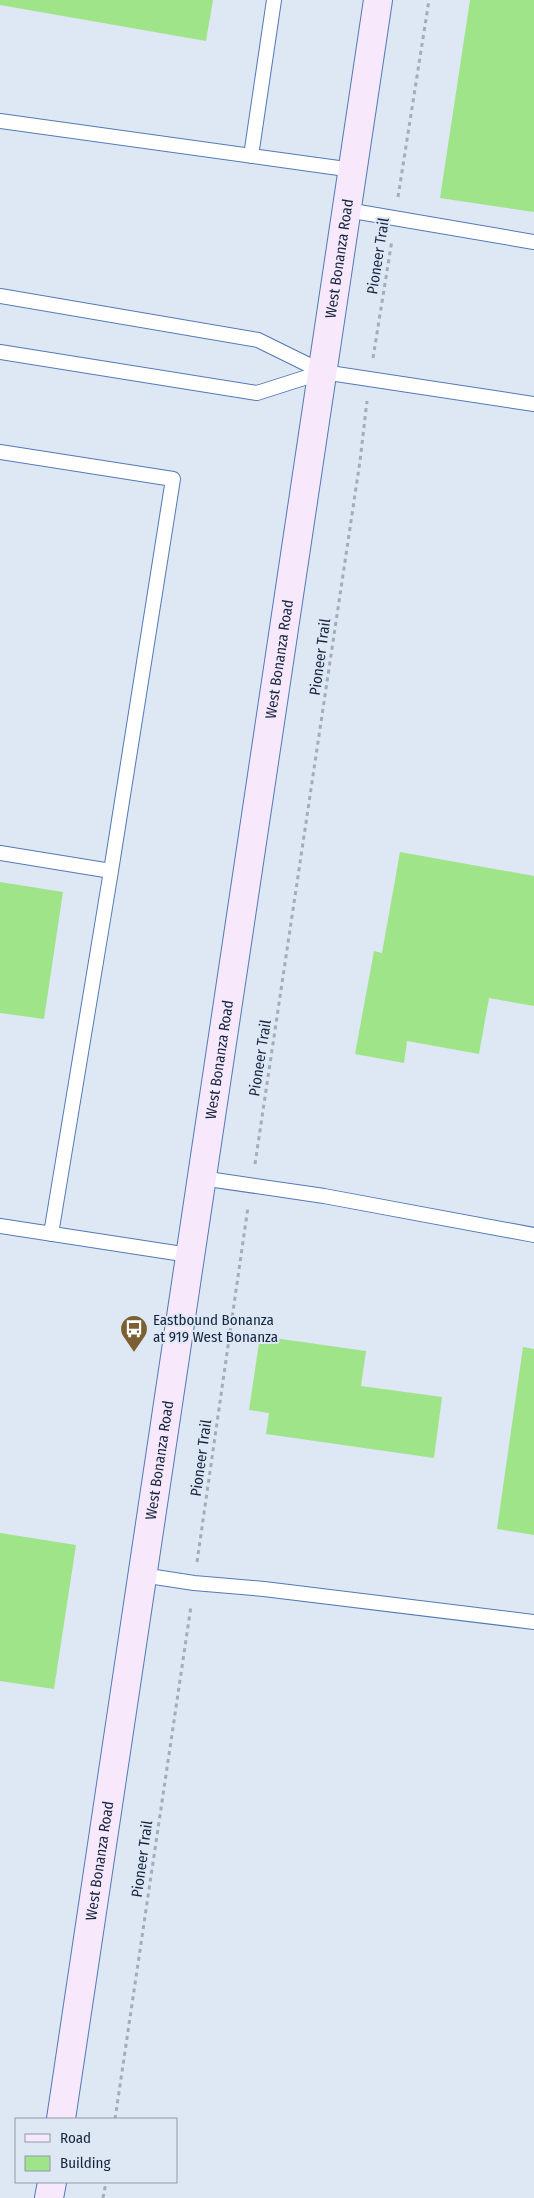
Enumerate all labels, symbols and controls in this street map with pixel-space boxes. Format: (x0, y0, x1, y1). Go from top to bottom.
street label: West Bonanza Road (321, 198, 357, 320)
street label: Pioneer Trail (363, 216, 393, 296)
street label: West Bonanza Road (262, 598, 297, 720)
street label: Pioneer Trail (306, 617, 334, 697)
street label: West Bonanza Road (202, 999, 237, 1121)
street label: Pioneer Trail (245, 1018, 275, 1098)
place label: Eastbound Bonanza at 919 West Bonanza (153, 1311, 278, 1346)
bus stop icon: Eastbound Bonanza at 919 West Bonanza (119, 1314, 149, 1353)
street label: West Bonanza Road (142, 1399, 177, 1521)
street label: Pioneer Trail (187, 1418, 215, 1498)
street label: West Bonanza Road (82, 1800, 117, 1922)
street label: Pioneer Trail (128, 1819, 156, 1899)
legend (15, 2118, 178, 2183)
text: Road (60, 2129, 91, 2147)
text: Building (60, 2154, 111, 2172)

